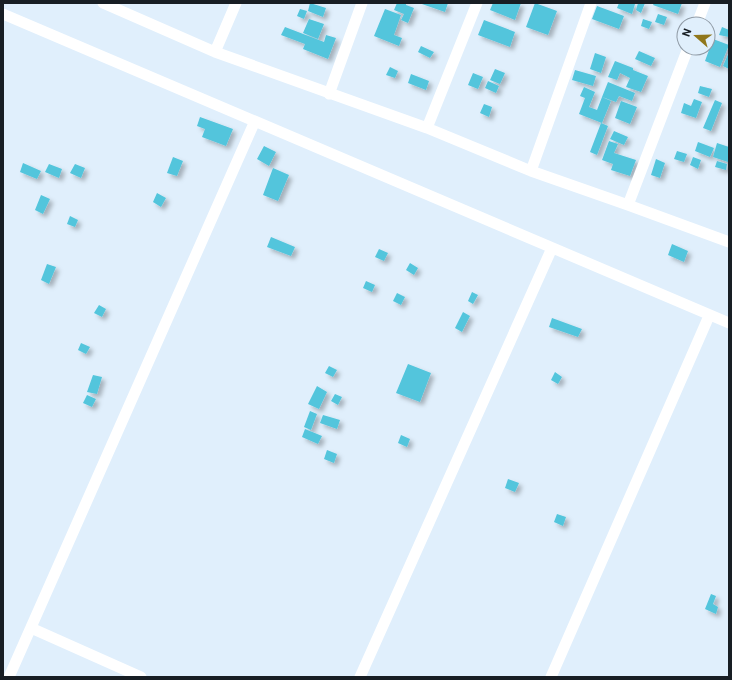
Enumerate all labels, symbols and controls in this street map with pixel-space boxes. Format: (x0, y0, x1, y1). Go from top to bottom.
north arrow (676, 16, 716, 56)
text: N (680, 27, 695, 39)

